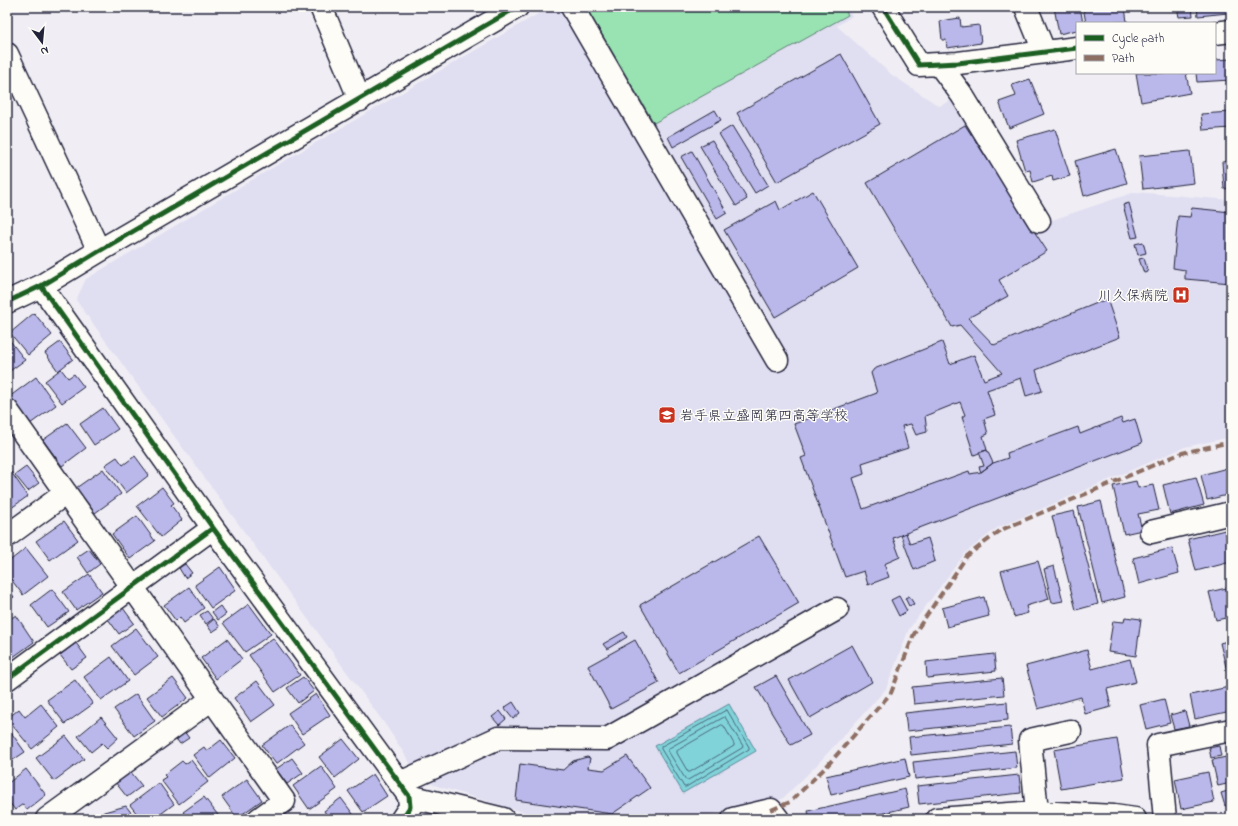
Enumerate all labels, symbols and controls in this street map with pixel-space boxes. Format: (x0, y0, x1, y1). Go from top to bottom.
north arrow (22, 22, 62, 62)
legend (1076, 22, 1216, 74)
text: Cycle path (1112, 30, 1164, 49)
text: N (39, 42, 50, 59)
text: Path (1112, 50, 1135, 68)
hospital icon: 川久保病院 (1171, 285, 1191, 305)
place label: 川久保病院 (1098, 286, 1168, 307)
school or university icon: 岩手県立盛岡第四高等学校 (657, 405, 677, 425)
place label: 岩手県立盛岡第四高等学校 (680, 406, 848, 427)

